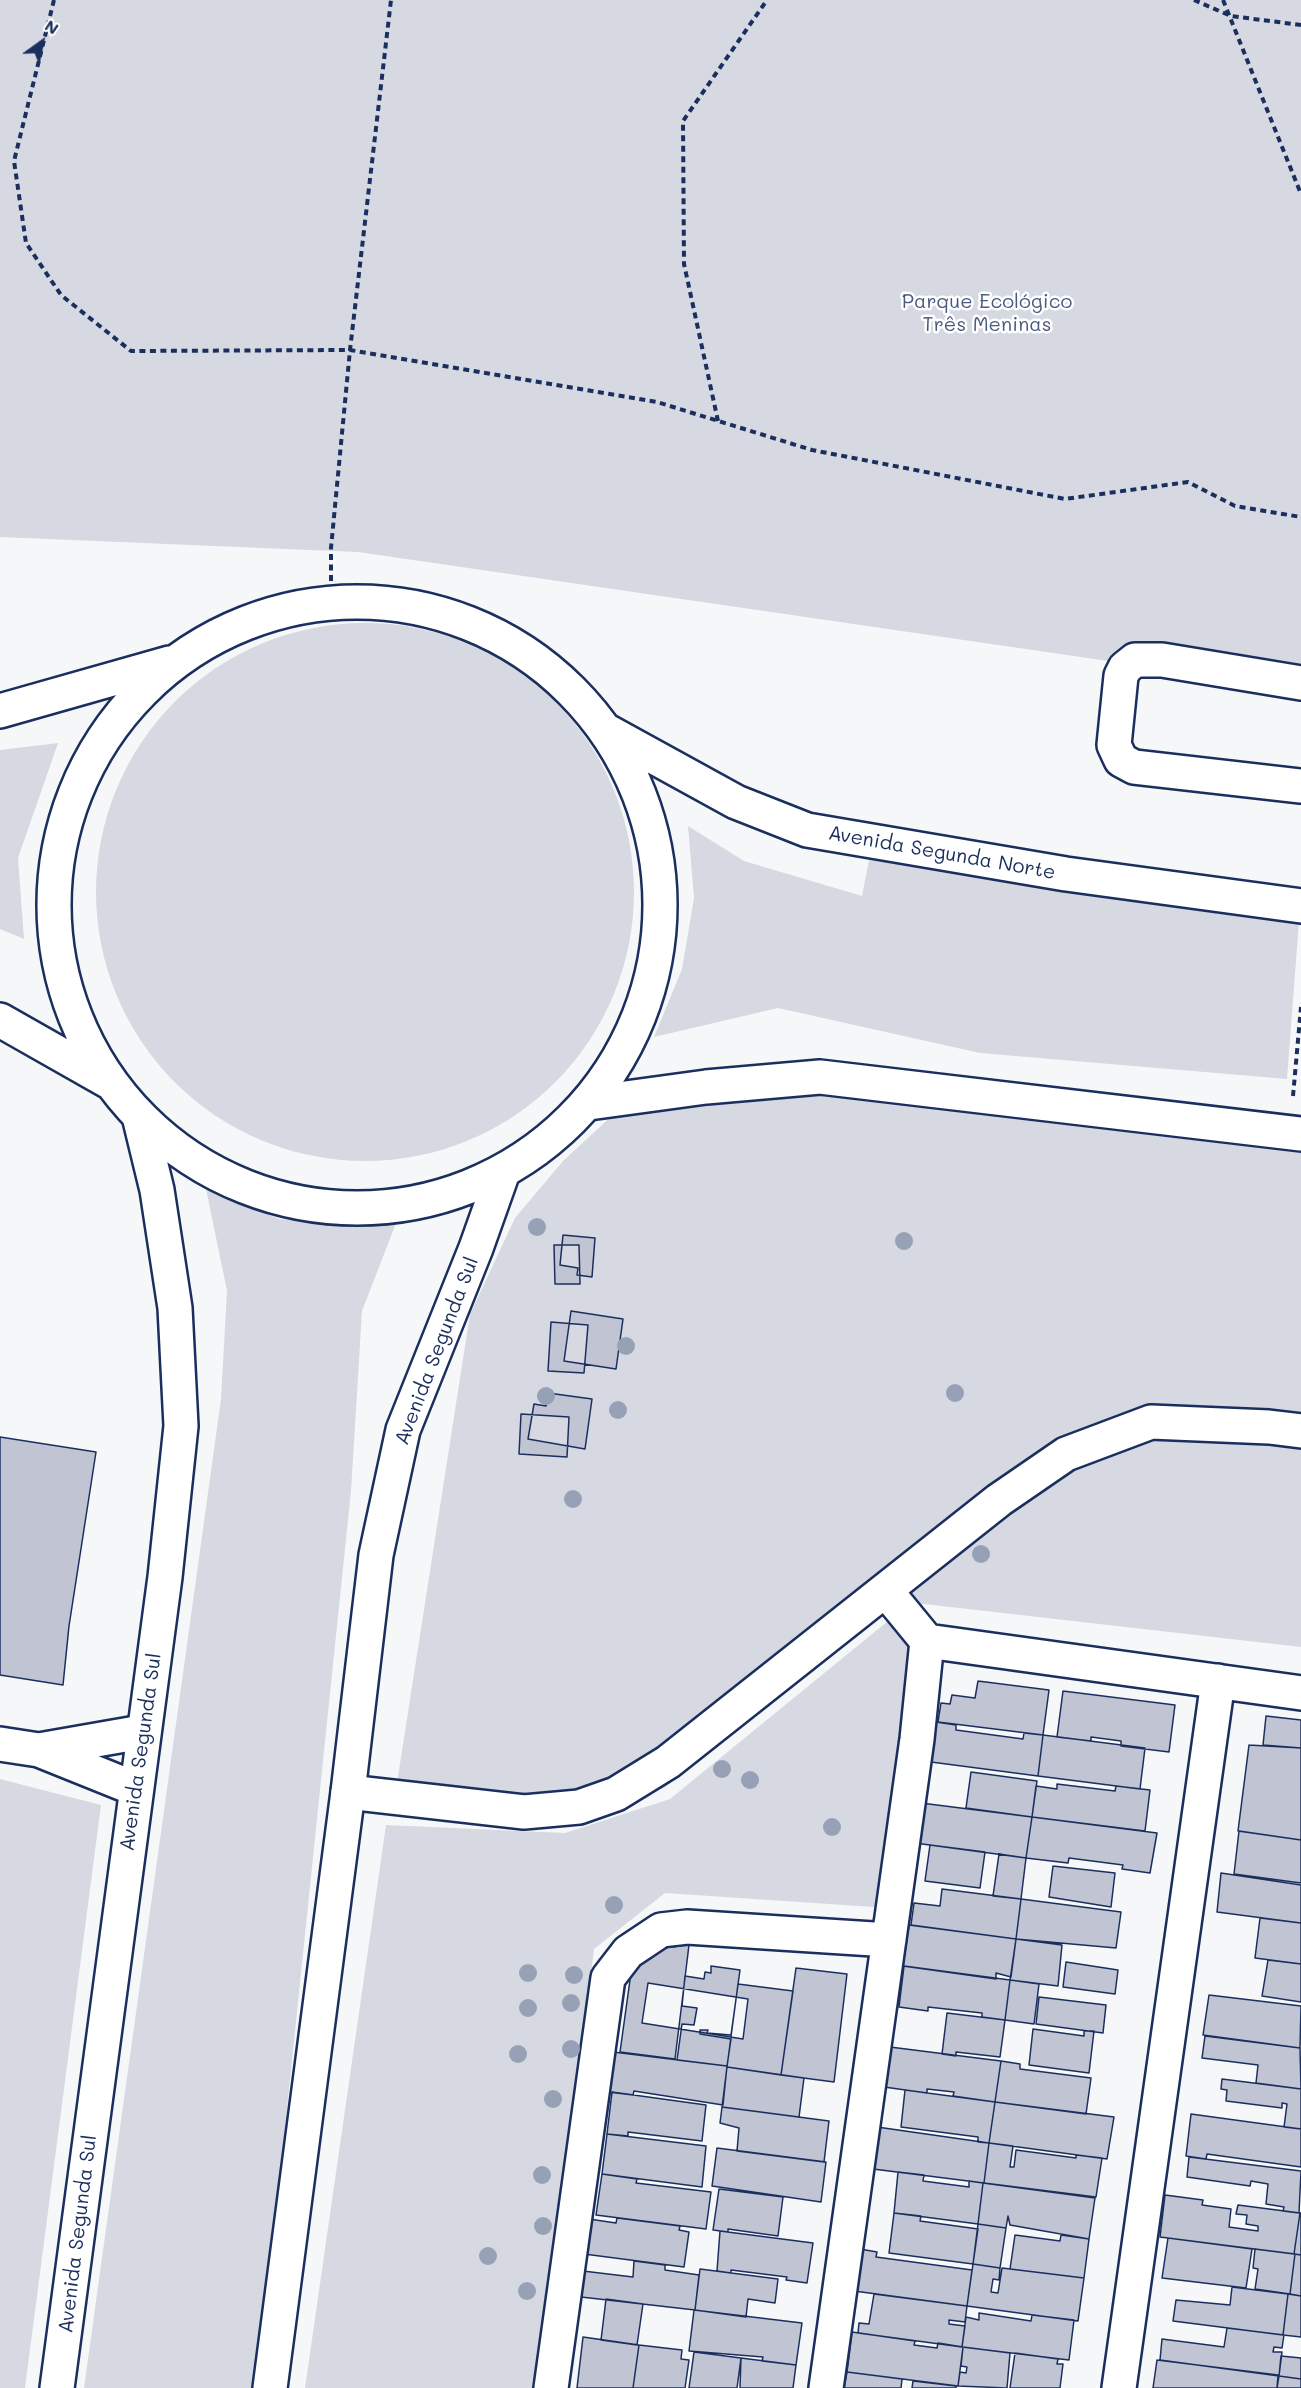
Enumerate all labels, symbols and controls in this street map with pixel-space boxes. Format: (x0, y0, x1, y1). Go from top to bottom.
north arrow (12, 12, 72, 72)
text: N (41, 14, 63, 39)
park label: Parque Ecológico Três Meninas (902, 290, 1072, 337)
street label: Avenida Segunda Norte (827, 821, 1057, 885)
street label: Avenida Segunda Sul (390, 1254, 484, 1448)
street label: Avenida Segunda Sul (115, 1652, 167, 1852)
street label: Avenida Segunda Sul (54, 2134, 102, 2334)

